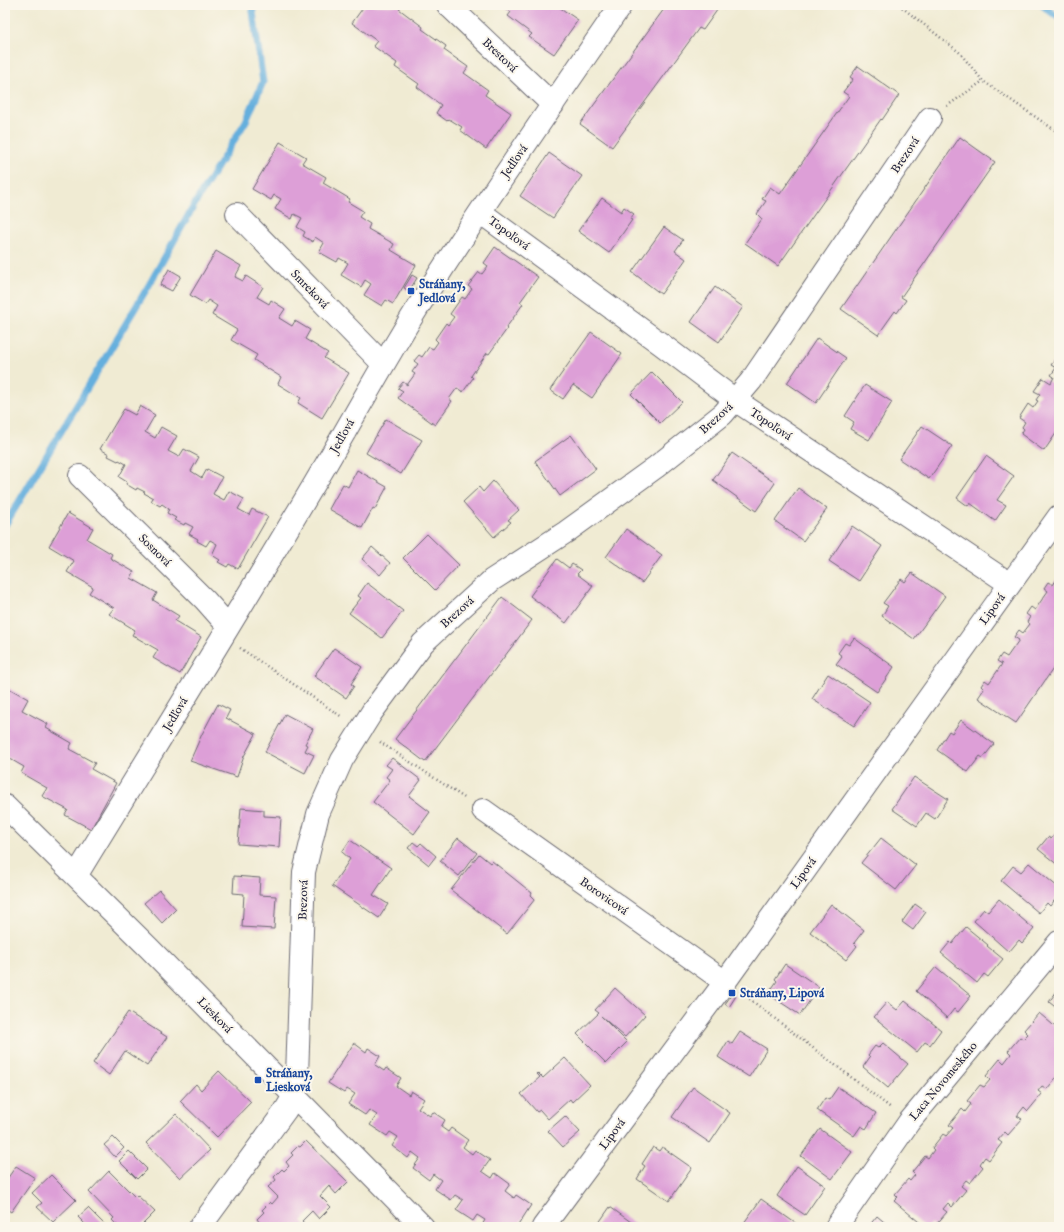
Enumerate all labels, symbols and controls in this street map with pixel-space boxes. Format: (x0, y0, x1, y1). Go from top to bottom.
street label: Brestová (479, 35, 521, 76)
street label: Brezová (888, 134, 923, 176)
street label: Jedľová (497, 141, 532, 183)
street label: Topoľová (485, 213, 533, 255)
street label: Smreková (287, 267, 332, 313)
place label: Stráňany, Jedlová (417, 277, 466, 307)
marker: Stráňany, Jedlová (406, 286, 416, 296)
street label: Brezová (696, 399, 737, 437)
street label: Topoľová (746, 405, 795, 445)
street label: Jedľová (326, 416, 359, 458)
street label: Sosnová (135, 531, 175, 570)
street label: Lipová (976, 590, 1010, 628)
street label: Brezová (437, 593, 478, 631)
street label: Jedľová (158, 694, 193, 736)
street label: Lipová (787, 854, 821, 892)
street label: Borovicová (577, 874, 631, 919)
street label: Brezová (295, 879, 312, 920)
place label: Stráňany, Lipová (740, 986, 825, 1002)
marker: Stráňany, Lipová (727, 988, 737, 998)
street label: Liesková (194, 994, 236, 1037)
street label: Laca Novomeského (906, 1038, 981, 1124)
place label: Stráňany, Liesková (265, 1066, 313, 1095)
marker: Stráňany, Liesková (253, 1075, 263, 1085)
street label: Lipová (596, 1115, 630, 1153)

